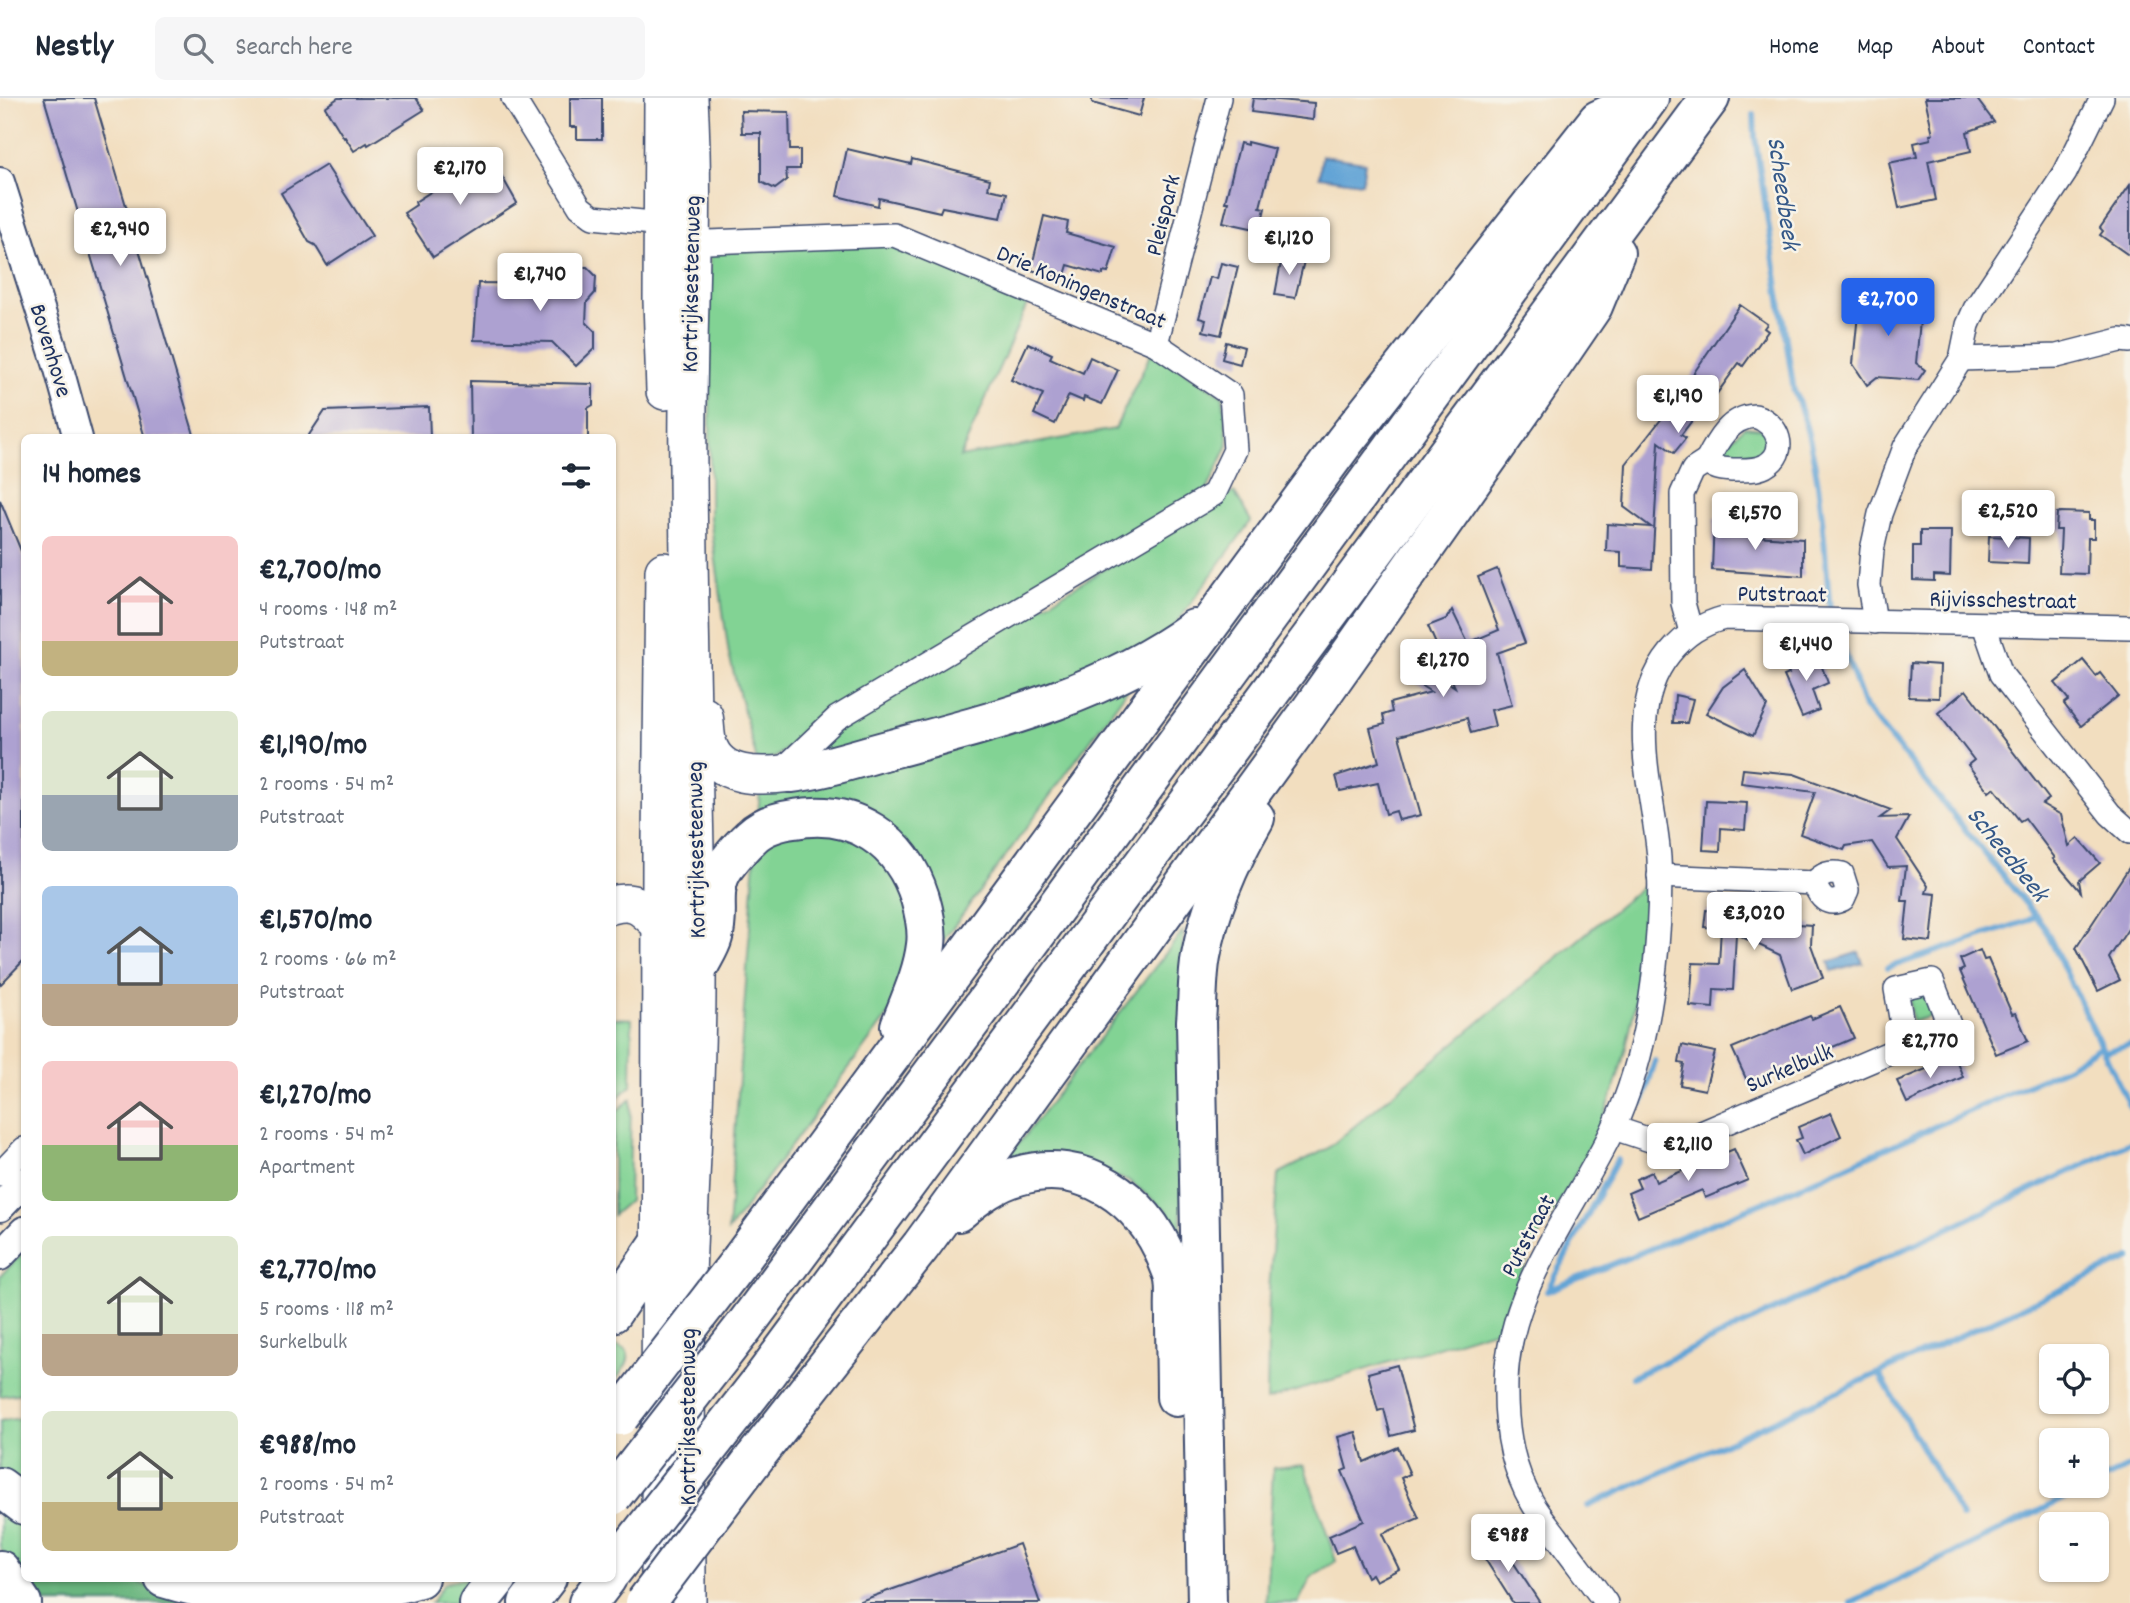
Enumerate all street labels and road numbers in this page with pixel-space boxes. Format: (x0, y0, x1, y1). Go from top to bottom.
street label: Pleispark (1138, 171, 1191, 260)
street label: Kortrijksesteenweg (674, 195, 712, 373)
street label: Drie Koningenstraat (991, 238, 1171, 340)
street label: Bovenhove (19, 300, 79, 402)
street label: Putstraat (1737, 578, 1827, 614)
street label: Rijvisschestraat (1929, 584, 2077, 620)
street label: Kortrijksesteenweg (679, 761, 717, 939)
street label: Surkelbulk (1741, 1036, 1839, 1103)
street label: Putstraat (1494, 1189, 1566, 1284)
street label: Kortrijksesteenweg (673, 1328, 707, 1506)

